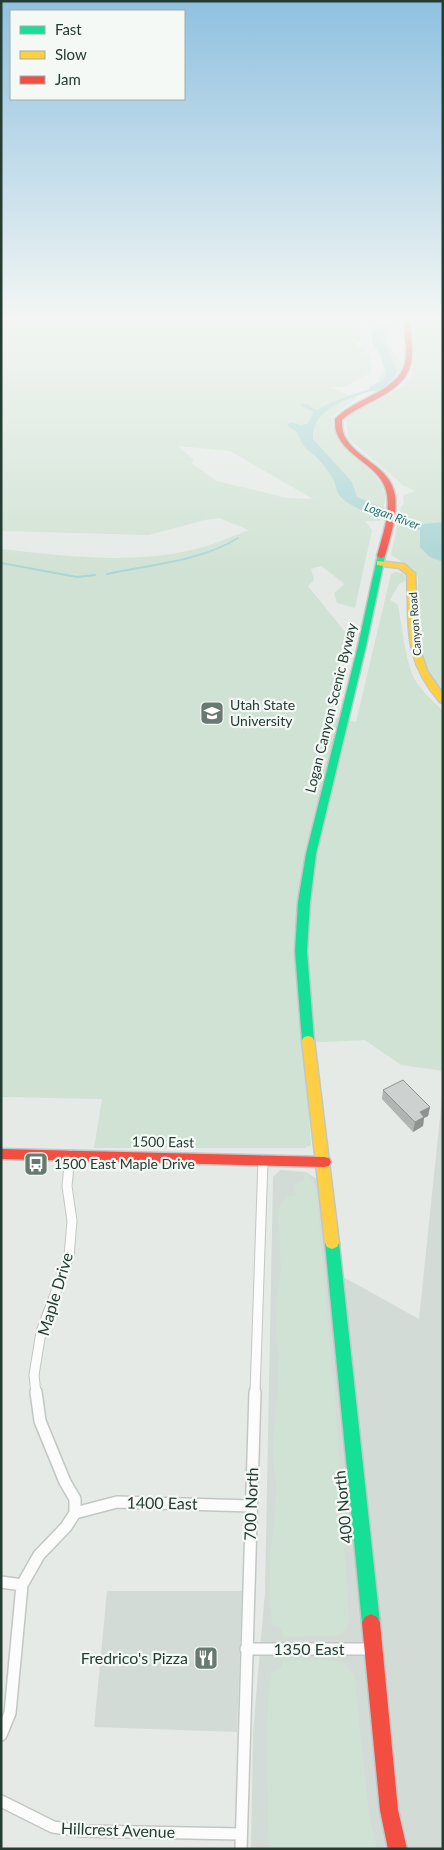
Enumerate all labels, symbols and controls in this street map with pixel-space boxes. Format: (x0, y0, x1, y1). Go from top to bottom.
legend (10, 10, 185, 100)
text: Fast (55, 20, 82, 38)
text: Slow (55, 45, 87, 63)
text: Jam (55, 70, 81, 88)
water label: Logan River (363, 499, 423, 533)
street label: Canyon Road (406, 592, 423, 656)
street label: Logan Canyon Scenic Byway (301, 620, 360, 795)
place label: Utah State University (230, 696, 295, 729)
school or university icon: Utah State University (199, 700, 225, 726)
street label: 1500 East (132, 1132, 194, 1151)
bus stop icon: 1500 East Maple Drive (23, 1151, 49, 1177)
place label: 1500 East Maple Drive (54, 1155, 195, 1172)
street label: Maple Drive (33, 1250, 76, 1338)
street label: 700 North (240, 1467, 261, 1541)
street label: 400 North (329, 1470, 356, 1545)
street label: 1400 East (126, 1492, 198, 1513)
street label: 1350 East (274, 1639, 345, 1658)
restaurant icon: Fredrico's Pizza (193, 1645, 219, 1671)
place label: Fredrico's Pizza (81, 1648, 188, 1667)
street label: Hillcrest Avenue (61, 1818, 175, 1841)

